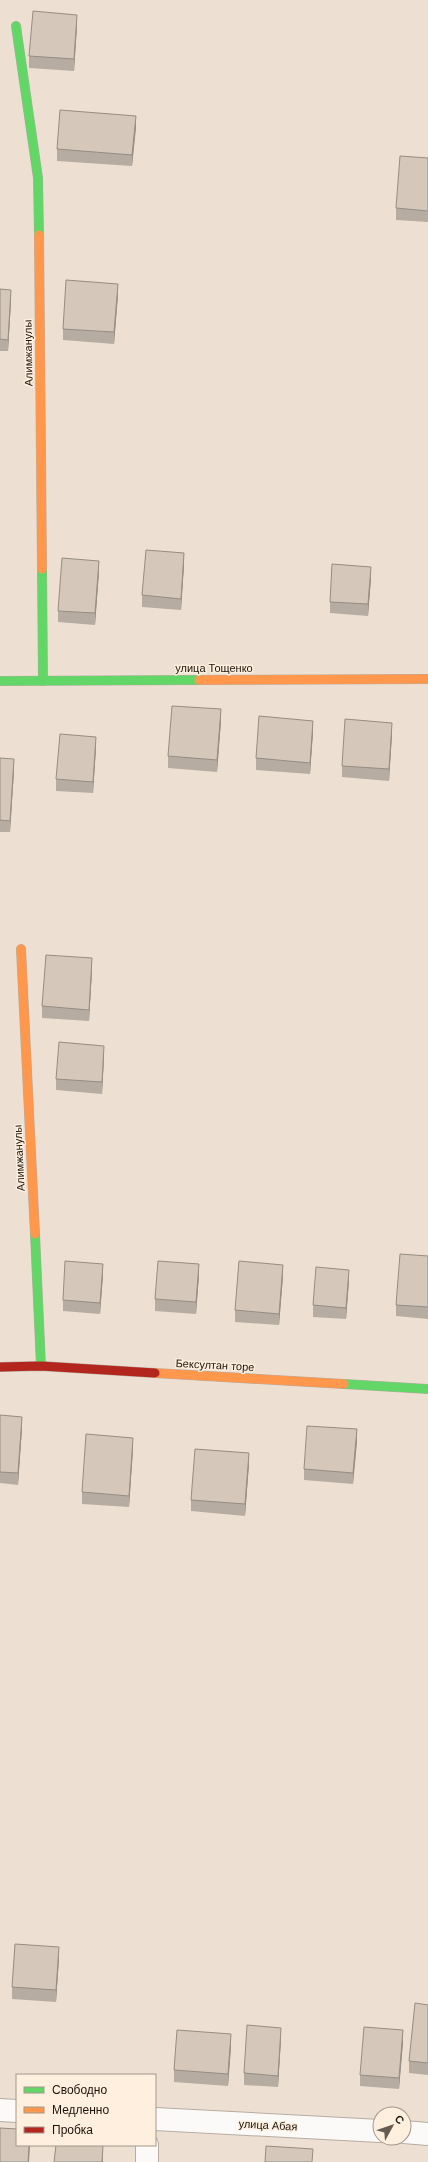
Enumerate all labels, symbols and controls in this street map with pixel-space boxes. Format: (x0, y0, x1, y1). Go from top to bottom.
street label: Алимжанулы (21, 320, 35, 386)
street label: улица Тощенко (175, 662, 253, 674)
street label: Алимжанулы (11, 1124, 27, 1192)
street label: Бексултан торе (175, 1357, 255, 1373)
legend (16, 2074, 156, 2146)
text: Свободно (52, 2083, 107, 2097)
text: Медленно (52, 2103, 109, 2117)
north arrow (372, 2106, 412, 2146)
text: С (393, 2113, 407, 2127)
street label: улица Абая (238, 2117, 298, 2133)
text: Пробка (52, 2123, 93, 2137)

